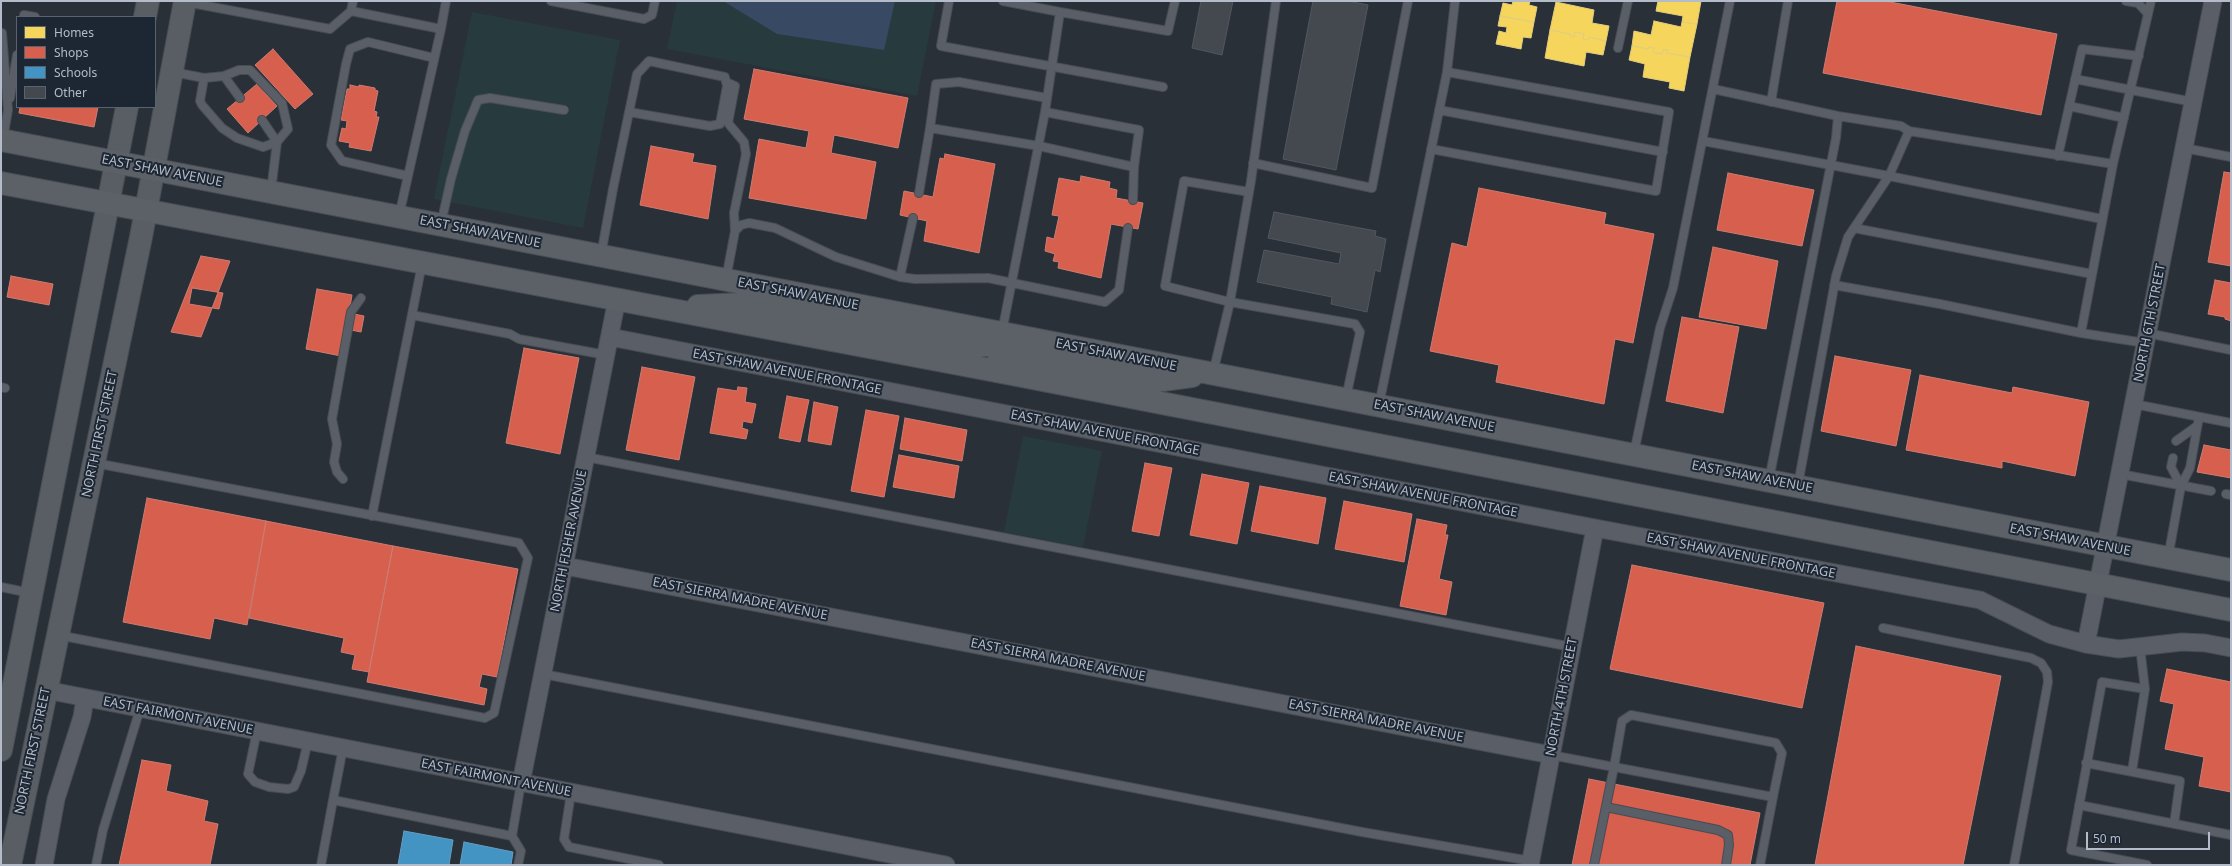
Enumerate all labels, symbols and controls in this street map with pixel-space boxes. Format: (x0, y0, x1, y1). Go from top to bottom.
legend (16, 16, 156, 108)
text: Homes (54, 24, 94, 41)
text: Shops (54, 44, 88, 61)
text: Schools (54, 64, 97, 81)
text: Other (54, 84, 87, 101)
street label: EAST SHAW AVENUE (100, 152, 224, 190)
street label: EAST SHAW AVENUE (418, 213, 542, 251)
street label: NORTH 6TH STREET (2131, 263, 2169, 383)
street label: EAST SHAW AVENUE (736, 275, 860, 313)
street label: EAST SHAW AVENUE (1054, 336, 1178, 374)
street label: EAST SHAW AVENUE FRONTAGE (691, 346, 883, 398)
street label: NORTH FIRST STREET (79, 369, 121, 499)
street label: EAST SHAW AVENUE (1372, 397, 1496, 435)
street label: EAST SHAW AVENUE FRONTAGE (1009, 407, 1201, 459)
street label: EAST SHAW AVENUE (1690, 458, 1814, 496)
street label: NORTH FISHER AVENUE (548, 469, 590, 613)
street label: EAST SHAW AVENUE FRONTAGE (1327, 469, 1519, 521)
street label: EAST SHAW AVENUE (2008, 521, 2132, 559)
street label: EAST SHAW AVENUE FRONTAGE (1645, 530, 1837, 582)
street label: EAST SIERRA MADRE AVENUE (651, 574, 829, 624)
street label: EAST SIERRA MADRE AVENUE (969, 635, 1147, 685)
street label: NORTH 4TH STREET (1543, 637, 1581, 757)
street label: NORTH FIRST STREET (12, 686, 54, 816)
street label: EAST FAIRMONT AVENUE (102, 694, 254, 738)
street label: EAST SIERRA MADRE AVENUE (1287, 696, 1465, 746)
street label: EAST FAIRMONT AVENUE (420, 756, 572, 800)
scale bar (2088, 824, 2212, 850)
text: 50 m (2093, 830, 2121, 847)

